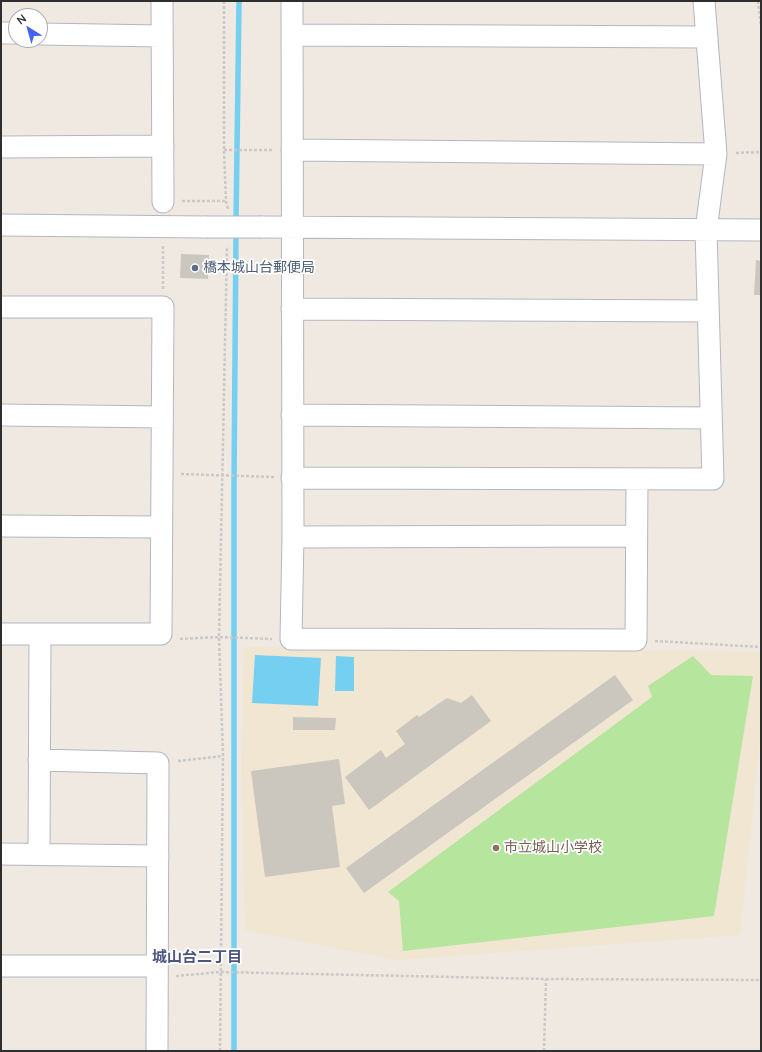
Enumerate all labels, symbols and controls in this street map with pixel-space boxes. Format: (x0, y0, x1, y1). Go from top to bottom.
north arrow (8, 8, 48, 48)
text: N (14, 11, 29, 27)
place label: 橋本城山台郵便局 (203, 260, 315, 276)
marker: 橋本城山台郵便局 (190, 263, 200, 273)
place label: 市立城山小学校 (504, 840, 602, 856)
marker: 市立城山小学校 (491, 843, 501, 853)
district label: 城山台二丁目 (152, 948, 242, 966)

